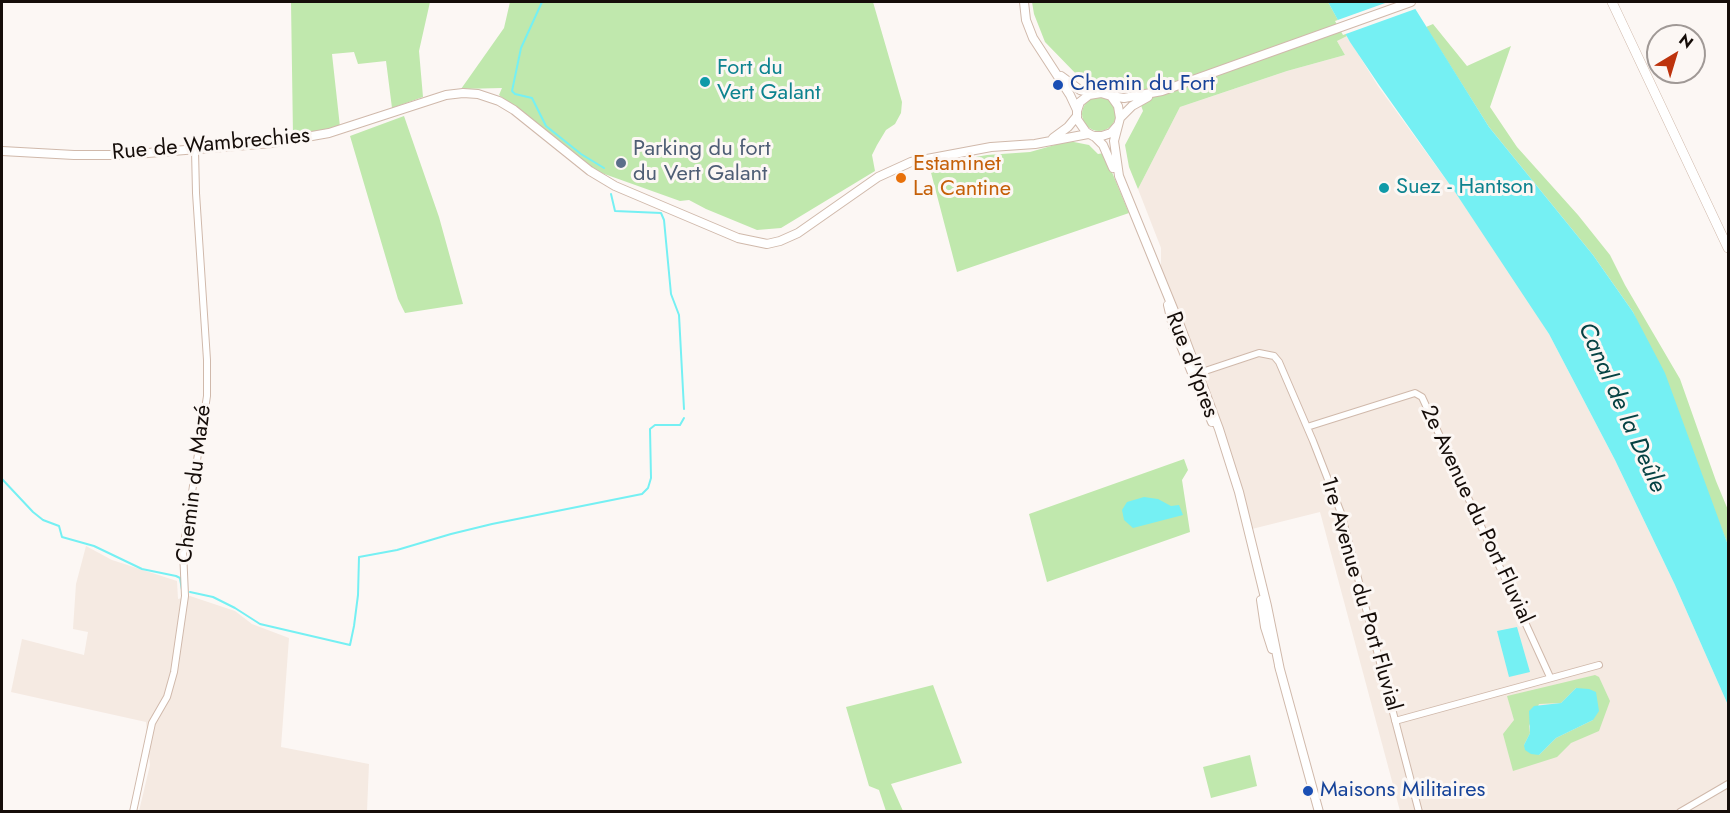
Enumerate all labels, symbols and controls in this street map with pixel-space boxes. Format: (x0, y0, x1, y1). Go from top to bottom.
north arrow (1646, 24, 1706, 84)
text: N (1674, 28, 1698, 54)
place label: Fort du Vert Galant (717, 56, 821, 107)
place label: Chemin du Fort (1070, 72, 1215, 98)
marker: Fort du Vert Galant (698, 75, 712, 89)
marker: Chemin du Fort (1051, 78, 1065, 92)
street label: Rue de Wambrechies (111, 123, 311, 167)
place label: Parking du fort du Vert Galant (633, 137, 770, 188)
place label: Estaminet La Cantine (913, 152, 1011, 204)
marker: Parking du fort du Vert Galant (614, 156, 628, 170)
marker: Estaminet La Cantine (894, 171, 908, 185)
place label: Suez - Hantson (1396, 175, 1534, 201)
marker: Suez - Hantson (1377, 181, 1391, 195)
street label: Rue d'Ypres (1159, 308, 1223, 422)
water label: Canal de la Deûle (1571, 319, 1671, 497)
street label: 2e Avenue du Port Fluvial (1414, 402, 1538, 628)
street label: Chemin du Mazé (172, 403, 218, 565)
street label: 1re Avenue du Port Fluvial (1314, 474, 1406, 714)
place label: Maisons Militaires (1320, 778, 1485, 804)
marker: Maisons Militaires (1301, 784, 1315, 798)

